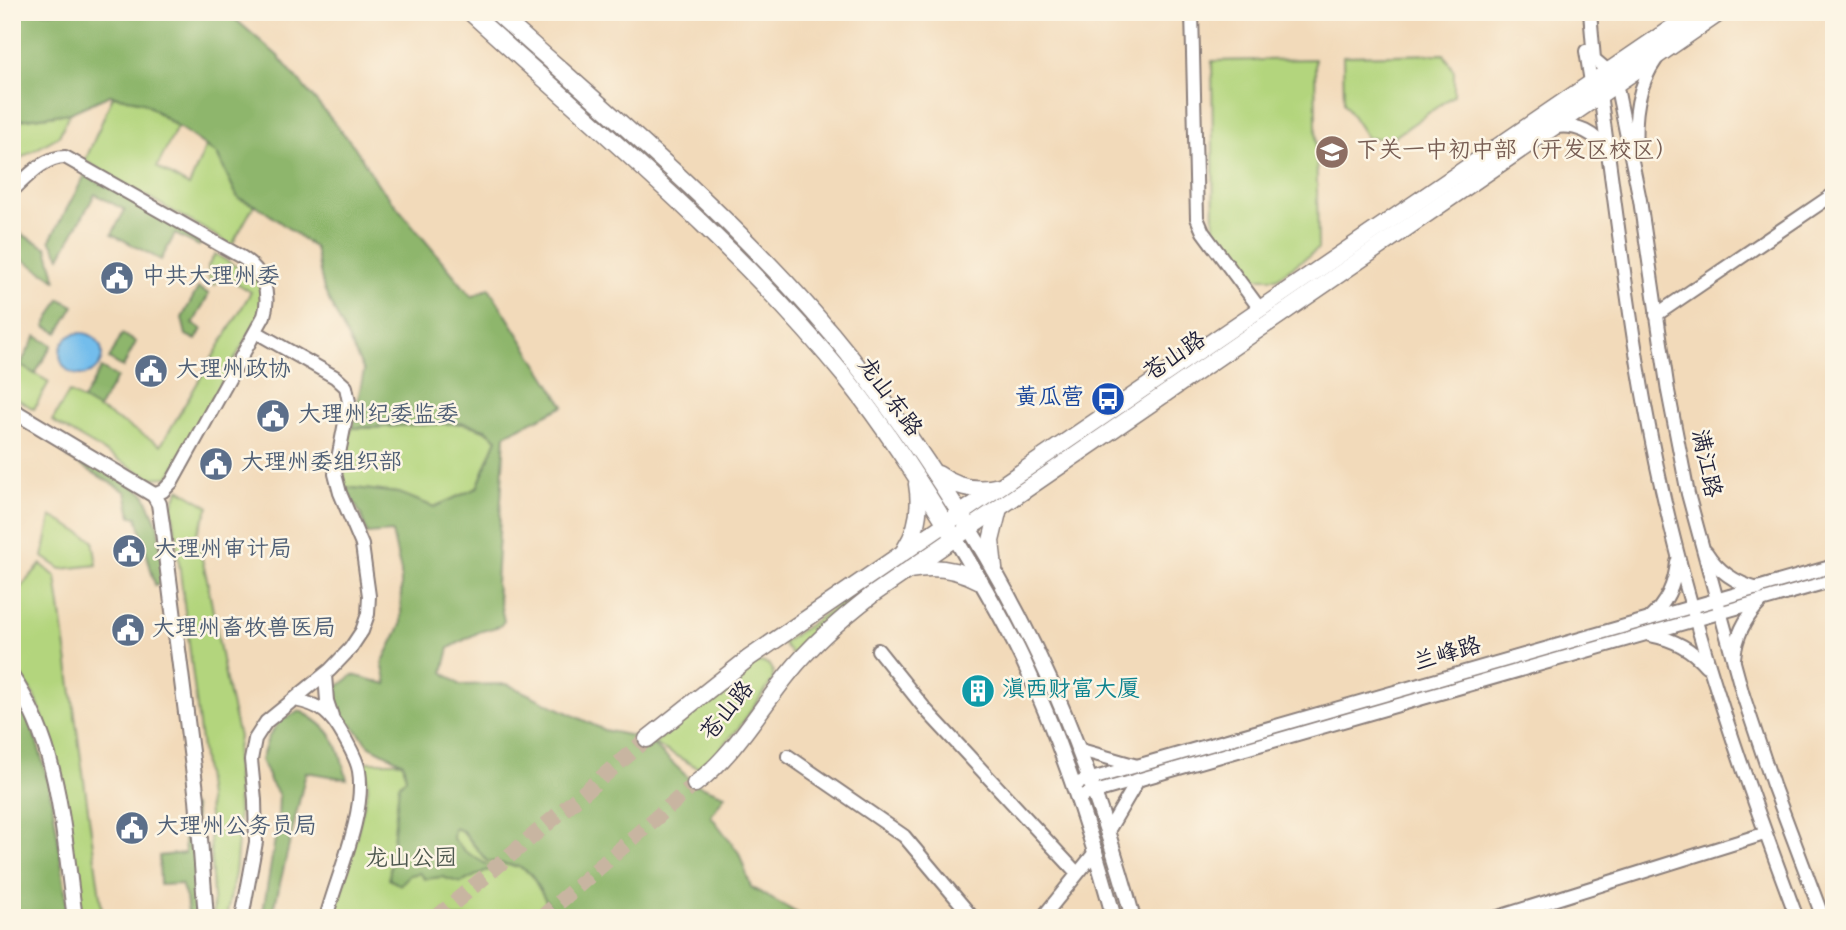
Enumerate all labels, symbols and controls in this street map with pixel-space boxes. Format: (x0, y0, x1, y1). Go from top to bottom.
school or university icon: 下关一中初中部（开发区校区） (1313, 133, 1351, 171)
place label: 下关一中初中部（开发区校区） (1356, 138, 1678, 166)
public building icon: 中共大理州委 (98, 259, 136, 297)
place label: 中共大理州委 (142, 264, 280, 292)
street label: 苍山路 (1139, 327, 1212, 388)
public building icon: 大理州政协 (132, 352, 170, 390)
street label: 龙山东路 (850, 352, 927, 443)
place label: 大理州政协 (176, 357, 291, 385)
bus stop icon: 黄瓜营 (1089, 380, 1127, 418)
place label: 黄瓜营 (1015, 385, 1084, 413)
public building icon: 大理州纪委监委 (254, 397, 292, 435)
place label: 大理州纪委监委 (298, 402, 459, 430)
street label: 满江路 (1684, 427, 1725, 501)
public building icon: 大理州委组织部 (197, 445, 235, 483)
place label: 大理州委组织部 (241, 450, 402, 478)
public building icon: 大理州审计局 (110, 532, 148, 570)
place label: 大理州审计局 (154, 537, 292, 565)
public building icon: 大理州畜牧兽医局 (109, 611, 147, 649)
place label: 大理州畜牧兽医局 (152, 616, 336, 644)
street label: 兰峰路 (1411, 633, 1485, 678)
building icon: 滇西财富大厦 (959, 672, 997, 710)
street label: 苍山路 (696, 676, 761, 747)
place label: 滇西财富大厦 (1002, 677, 1140, 705)
public building icon: 大理州公务员局 (113, 809, 151, 847)
place label: 大理州公务员局 (156, 814, 317, 842)
park label: 龙山公园 (365, 846, 457, 874)

